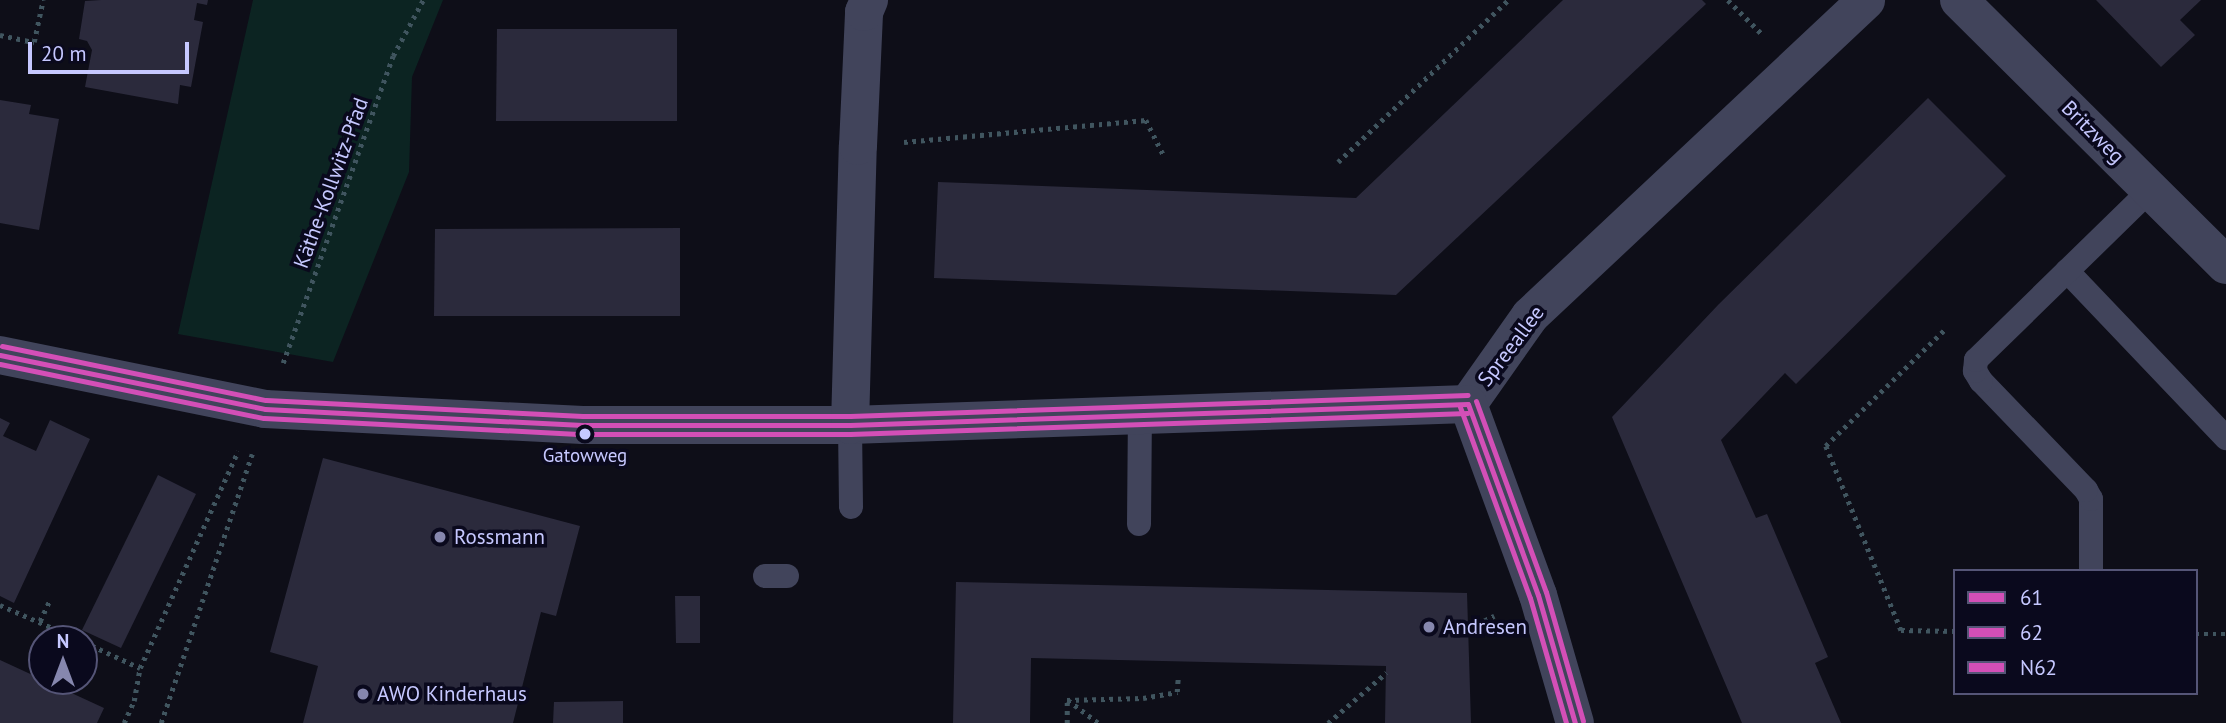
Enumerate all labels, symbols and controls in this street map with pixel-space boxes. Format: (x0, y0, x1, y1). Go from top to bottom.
scale bar (32, 28, 192, 72)
text: 20 m (41, 40, 87, 67)
street label: Käthe-Kollwitz-Pfad (288, 94, 374, 272)
street label: Britzweg (2056, 95, 2130, 169)
street label: Spreeallee (1472, 301, 1550, 391)
marker: Gatowweg (578, 427, 592, 441)
place label: Gatowweg (543, 445, 627, 467)
place label: Rossmann (454, 524, 545, 550)
marker: Rossmann (432, 529, 448, 545)
legend (1953, 569, 2198, 695)
text: 61 (2020, 584, 2043, 611)
place label: Andresen (1443, 614, 1527, 640)
marker: Andresen (1421, 619, 1437, 635)
text: 62 (2020, 619, 2043, 646)
north arrow (28, 625, 98, 695)
text: N (57, 629, 69, 653)
text: N62 (2020, 654, 2057, 681)
place label: AWO Kinderhaus (377, 681, 527, 707)
marker: AWO Kinderhaus (355, 686, 371, 702)

